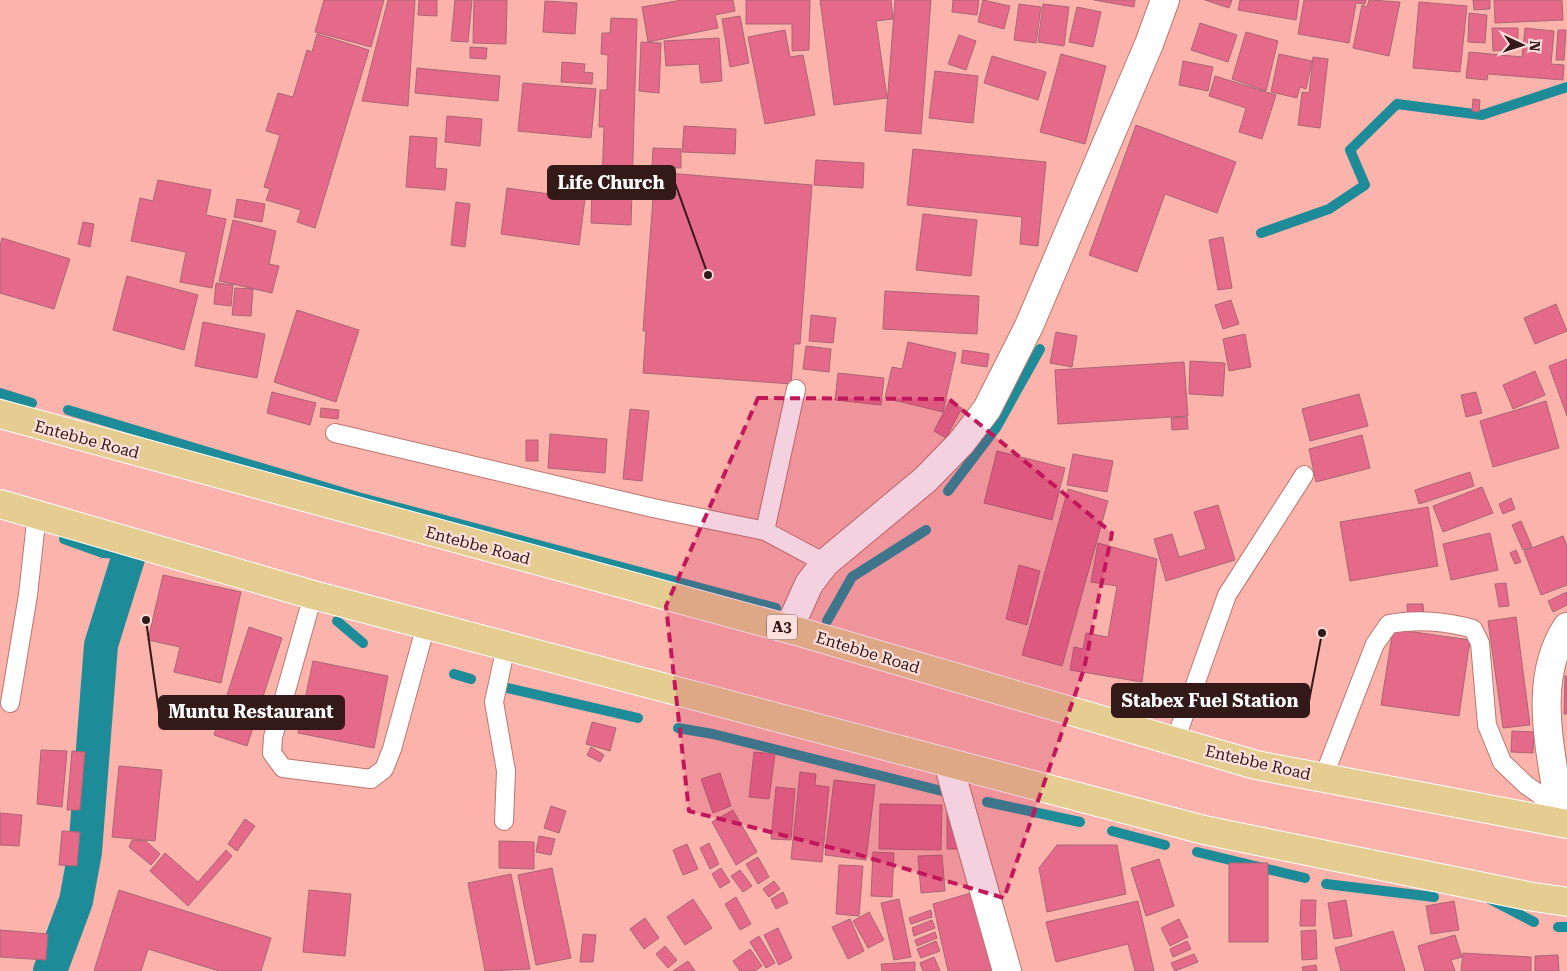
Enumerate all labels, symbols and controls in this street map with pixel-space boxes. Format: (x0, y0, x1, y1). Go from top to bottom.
north arrow (1497, 20, 1547, 70)
text: N (1527, 40, 1543, 52)
callout: Life Church (548, 166, 675, 199)
text: Life Church (558, 172, 664, 193)
street label: Entebbe Road (32, 416, 141, 463)
street label: Entebbe Road (423, 522, 532, 569)
road number: A3 (767, 614, 797, 640)
street label: Entebbe Road (814, 628, 922, 677)
callout: Stabex Fuel Station (1112, 684, 1309, 717)
text: Stabex Fuel Station (1122, 690, 1298, 711)
callout: Muntu Restaurant (159, 696, 344, 729)
text: Muntu Restaurant (168, 701, 334, 722)
street label: Entebbe Road (1203, 741, 1313, 784)

